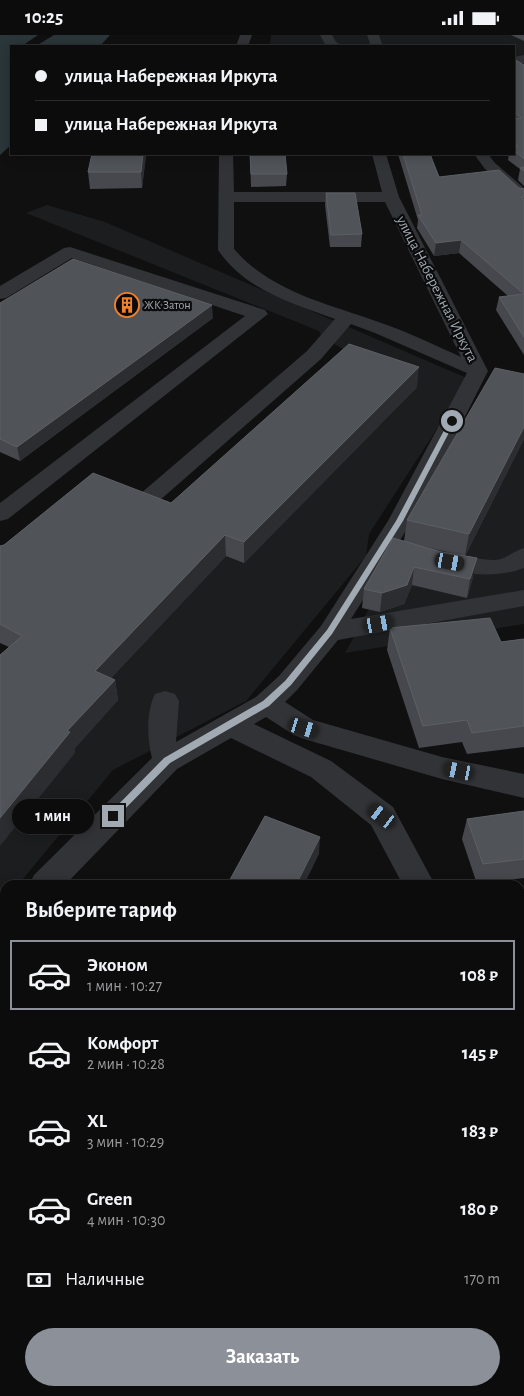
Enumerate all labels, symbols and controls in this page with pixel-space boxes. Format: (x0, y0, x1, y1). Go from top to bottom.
text: 10:25 (25, 8, 63, 27)
text: улица Набережная Иркута (65, 67, 278, 86)
text: улица Набережная Иркута (65, 115, 278, 134)
street label: улица Набережная Иркута (393, 213, 480, 365)
building icon: ЖК Затон (114, 292, 140, 318)
place label: ЖК Затон (144, 299, 191, 311)
route start (441, 410, 463, 432)
car (433, 552, 466, 572)
car (362, 614, 395, 634)
car (287, 716, 320, 740)
car (442, 761, 475, 781)
callout: 1 мин (13, 799, 96, 833)
car (365, 801, 398, 831)
route end (102, 805, 124, 827)
text: 1 мин (35, 808, 71, 824)
text: Выберите тариф (25, 899, 177, 921)
icon: car (27, 953, 72, 998)
text: Эконом (87, 956, 148, 975)
text: 108 ₽ (460, 966, 498, 985)
text: 1 мин · 10:27 (87, 978, 162, 994)
icon: car (27, 1031, 72, 1076)
text: Комфорт (87, 1034, 158, 1053)
text: 145 ₽ (462, 1044, 498, 1063)
text: 2 мин · 10:28 (87, 1056, 165, 1072)
icon: car (27, 1109, 72, 1154)
text: XL (87, 1112, 107, 1131)
text: 183 ₽ (462, 1122, 498, 1141)
text: 3 мин · 10:29 (87, 1134, 164, 1150)
icon: car (27, 1187, 72, 1232)
text: Green (87, 1190, 133, 1209)
text: 180 ₽ (460, 1200, 498, 1219)
text: 4 мин · 10:30 (87, 1212, 166, 1228)
icon: cash (25, 1266, 53, 1294)
text: Наличные (65, 1270, 145, 1289)
text: 170 m (464, 1271, 500, 1287)
button: Заказать (25, 1328, 500, 1386)

